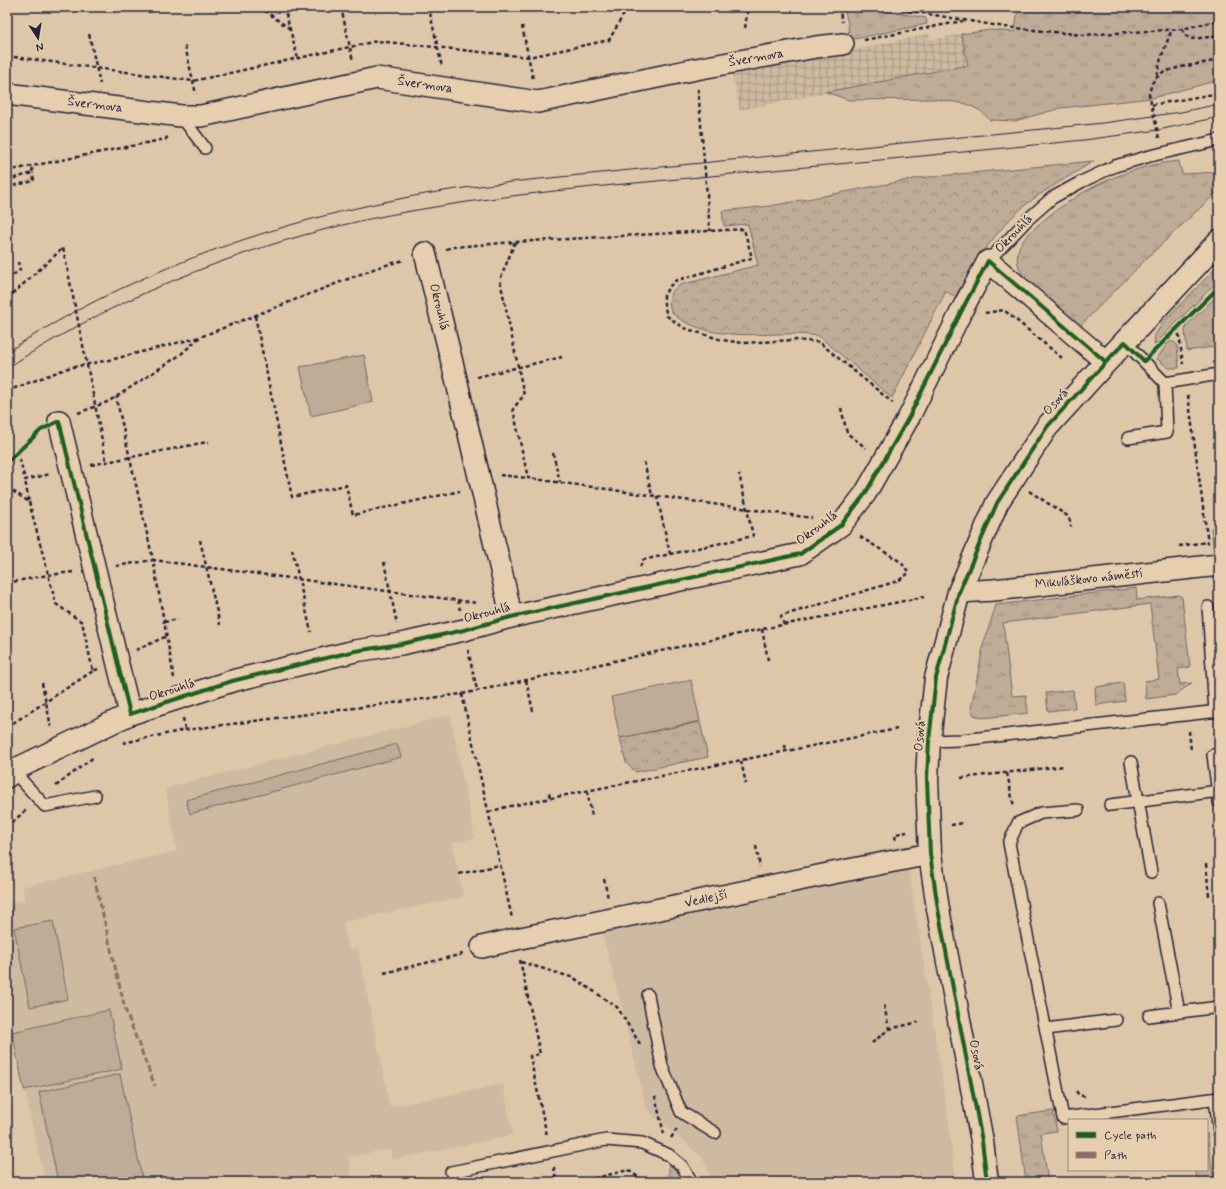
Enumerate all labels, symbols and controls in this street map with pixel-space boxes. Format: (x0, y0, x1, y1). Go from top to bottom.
north arrow (18, 18, 58, 58)
text: N (35, 39, 45, 54)
street label: Švermova (727, 45, 785, 71)
street label: Švermova (396, 73, 454, 97)
street label: Švermova (66, 93, 124, 117)
street label: Okrouhlá (991, 211, 1037, 257)
street label: Okrouhlá (425, 282, 453, 332)
street label: Osová (1039, 385, 1073, 419)
street label: Okrouhlá (793, 507, 841, 549)
street label: Mikuláškovo náměstí (1034, 565, 1144, 593)
street label: Okrouhlá (462, 599, 512, 627)
street label: Okrouhlá (147, 675, 197, 705)
street label: Osová (910, 720, 930, 752)
street label: Vedlejší (683, 886, 729, 912)
street label: Osová (965, 1038, 987, 1072)
legend (1068, 1119, 1208, 1171)
text: Cycle path (1104, 1128, 1156, 1144)
text: Path (1104, 1148, 1127, 1164)

